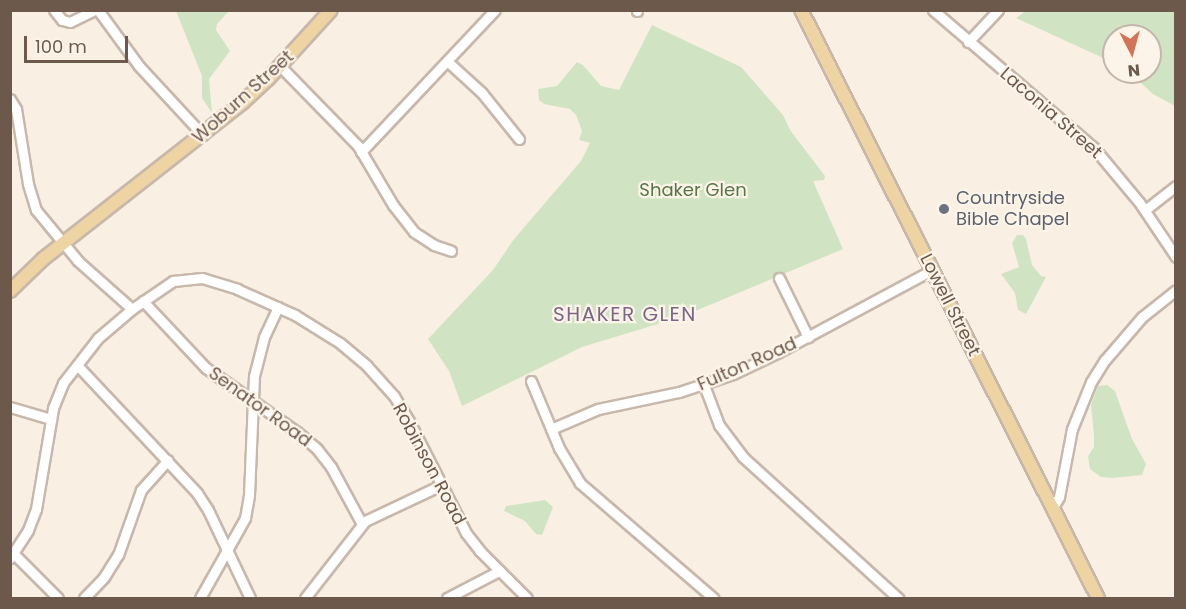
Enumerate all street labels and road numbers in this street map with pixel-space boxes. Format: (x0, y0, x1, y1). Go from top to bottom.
street label: Woburn Street (188, 46, 298, 148)
street label: Laconia Street (996, 63, 1106, 163)
street label: Lowell Street (915, 250, 985, 360)
street label: Fulton Road (694, 333, 800, 395)
street label: Senator Road (204, 362, 316, 452)
street label: Robinson Road (388, 399, 470, 529)

